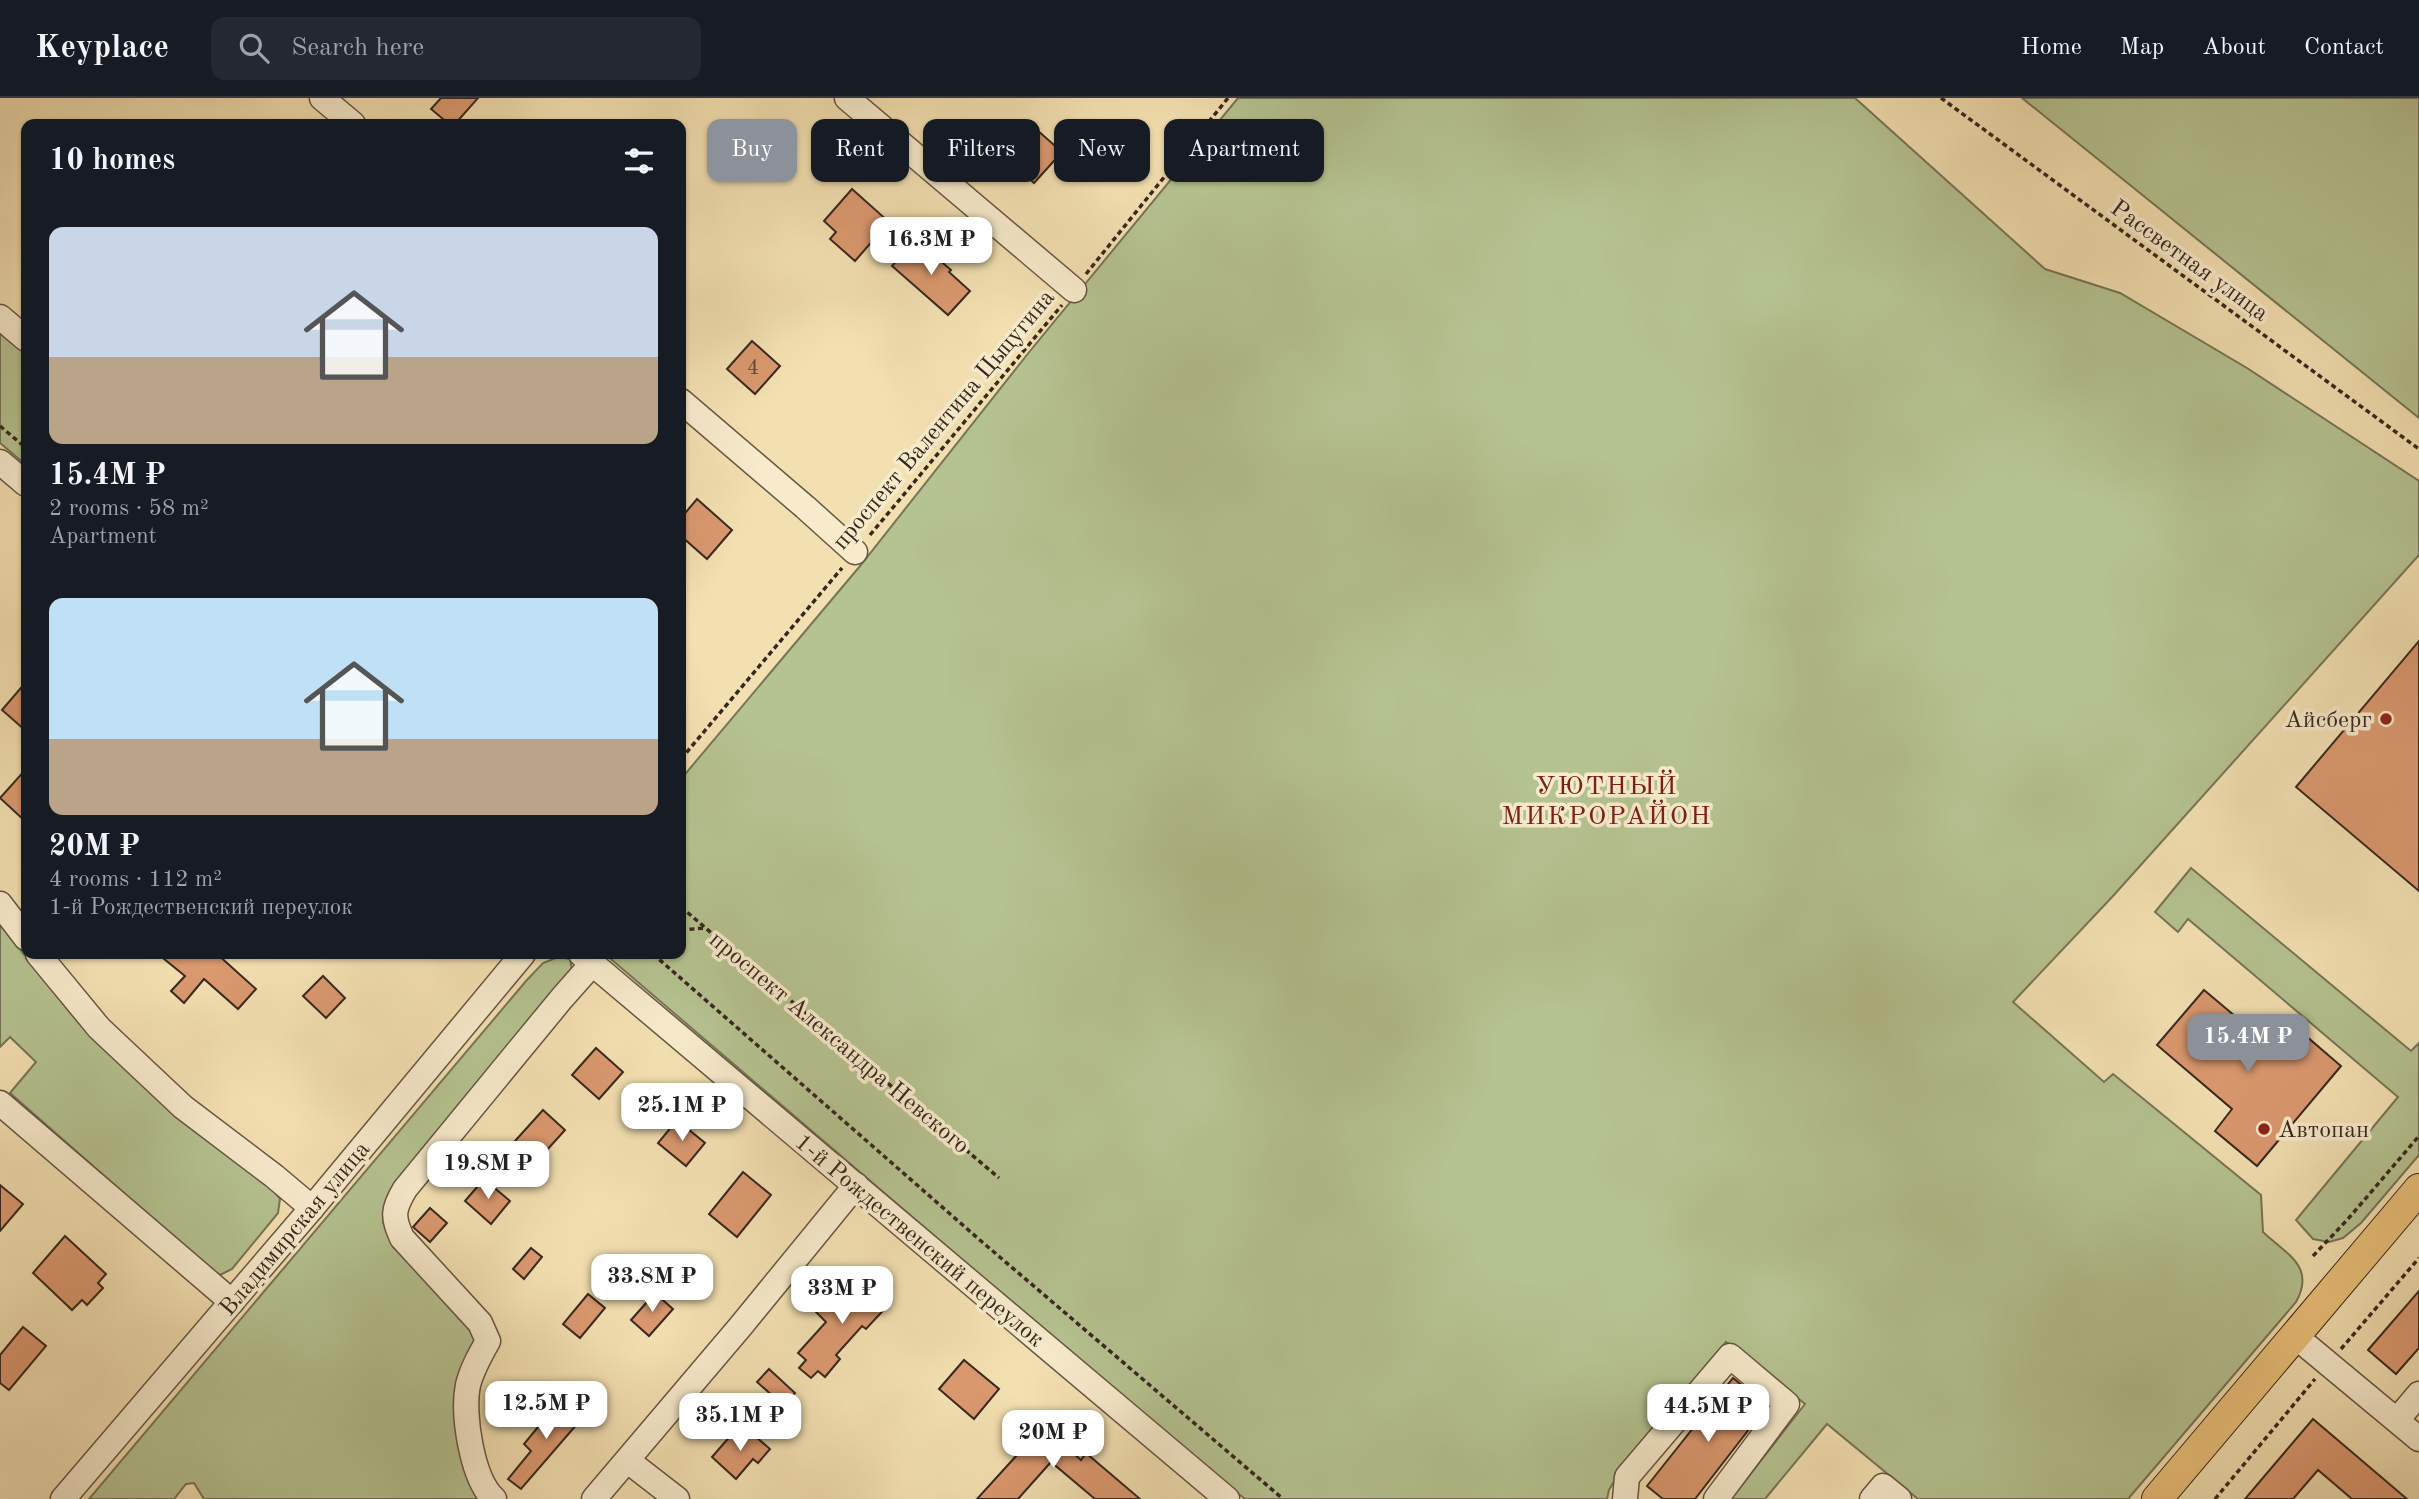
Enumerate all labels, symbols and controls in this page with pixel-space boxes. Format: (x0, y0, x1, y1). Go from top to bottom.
search box (211, 17, 701, 80)
icon: search (235, 29, 273, 67)
text: Keyplace (35, 32, 169, 65)
text: Search here (291, 35, 424, 61)
text: Home (2021, 36, 2082, 60)
text: Map (2120, 36, 2164, 60)
text: About (2202, 36, 2266, 60)
text: Contact (2304, 36, 2384, 60)
chip: Buy (707, 119, 797, 182)
chip: Rent (811, 119, 909, 182)
chip: Filters (923, 119, 1040, 182)
chip: New (1054, 119, 1150, 182)
chip: Apartment (1164, 119, 1324, 182)
icon: filters (620, 142, 658, 180)
text: 10 homes (49, 146, 175, 176)
street label: Рассветная улица (2105, 196, 2272, 327)
pin: 16.3M ₽ (866, 218, 996, 277)
text: 16.3M ₽ (886, 228, 976, 251)
icon: home (291, 272, 417, 398)
street label: проспект Валентина Цыцугина (829, 286, 1060, 555)
house number: 4 (747, 358, 759, 379)
text: 15.4M ₽ (49, 461, 166, 491)
text: 2 rooms · 58 m² (49, 497, 209, 520)
text: Apartment (49, 525, 157, 548)
icon: home (291, 643, 417, 769)
place label: Айсберг (2284, 709, 2372, 733)
marker: Айсберг (2378, 711, 2394, 727)
district label: УЮТНЫЙ МИКРОРАЙОН (1502, 769, 1713, 830)
text: 20M ₽ (49, 832, 140, 862)
text: 4 rooms · 112 m² (49, 868, 222, 891)
text: 1-й Рождественский переулок (49, 896, 353, 919)
street label: проспект Александра Невского (704, 928, 973, 1159)
pin: 15.4M ₽ (2183, 1014, 2313, 1074)
text: 15.4M ₽ (2203, 1025, 2293, 1048)
pin: 25.1M ₽ (617, 1084, 747, 1143)
text: 25.1M ₽ (637, 1094, 727, 1117)
place label: Автопан (2278, 1119, 2369, 1143)
marker: Автопан (2256, 1121, 2272, 1137)
street label: 1-й Рождественский переулок (790, 1130, 1048, 1353)
street label: Владимирская улица (216, 1137, 375, 1321)
pin: 19.8M ₽ (423, 1142, 553, 1201)
text: 19.8M ₽ (443, 1152, 533, 1175)
pin: 33.8M ₽ (587, 1254, 717, 1314)
text: 33.8M ₽ (607, 1265, 697, 1288)
pin: 33M ₽ (793, 1266, 891, 1326)
text: 33M ₽ (807, 1277, 877, 1300)
pin: 12.5M ₽ (481, 1382, 611, 1441)
pin: 44.5M ₽ (1643, 1384, 1773, 1444)
text: 12.5M ₽ (501, 1392, 591, 1415)
pin: 35.1M ₽ (675, 1394, 805, 1453)
text: 44.5M ₽ (1663, 1395, 1753, 1418)
text: 35.1M ₽ (695, 1404, 785, 1427)
pin: 20M ₽ (1004, 1410, 1102, 1470)
text: 20M ₽ (1018, 1421, 1088, 1444)

